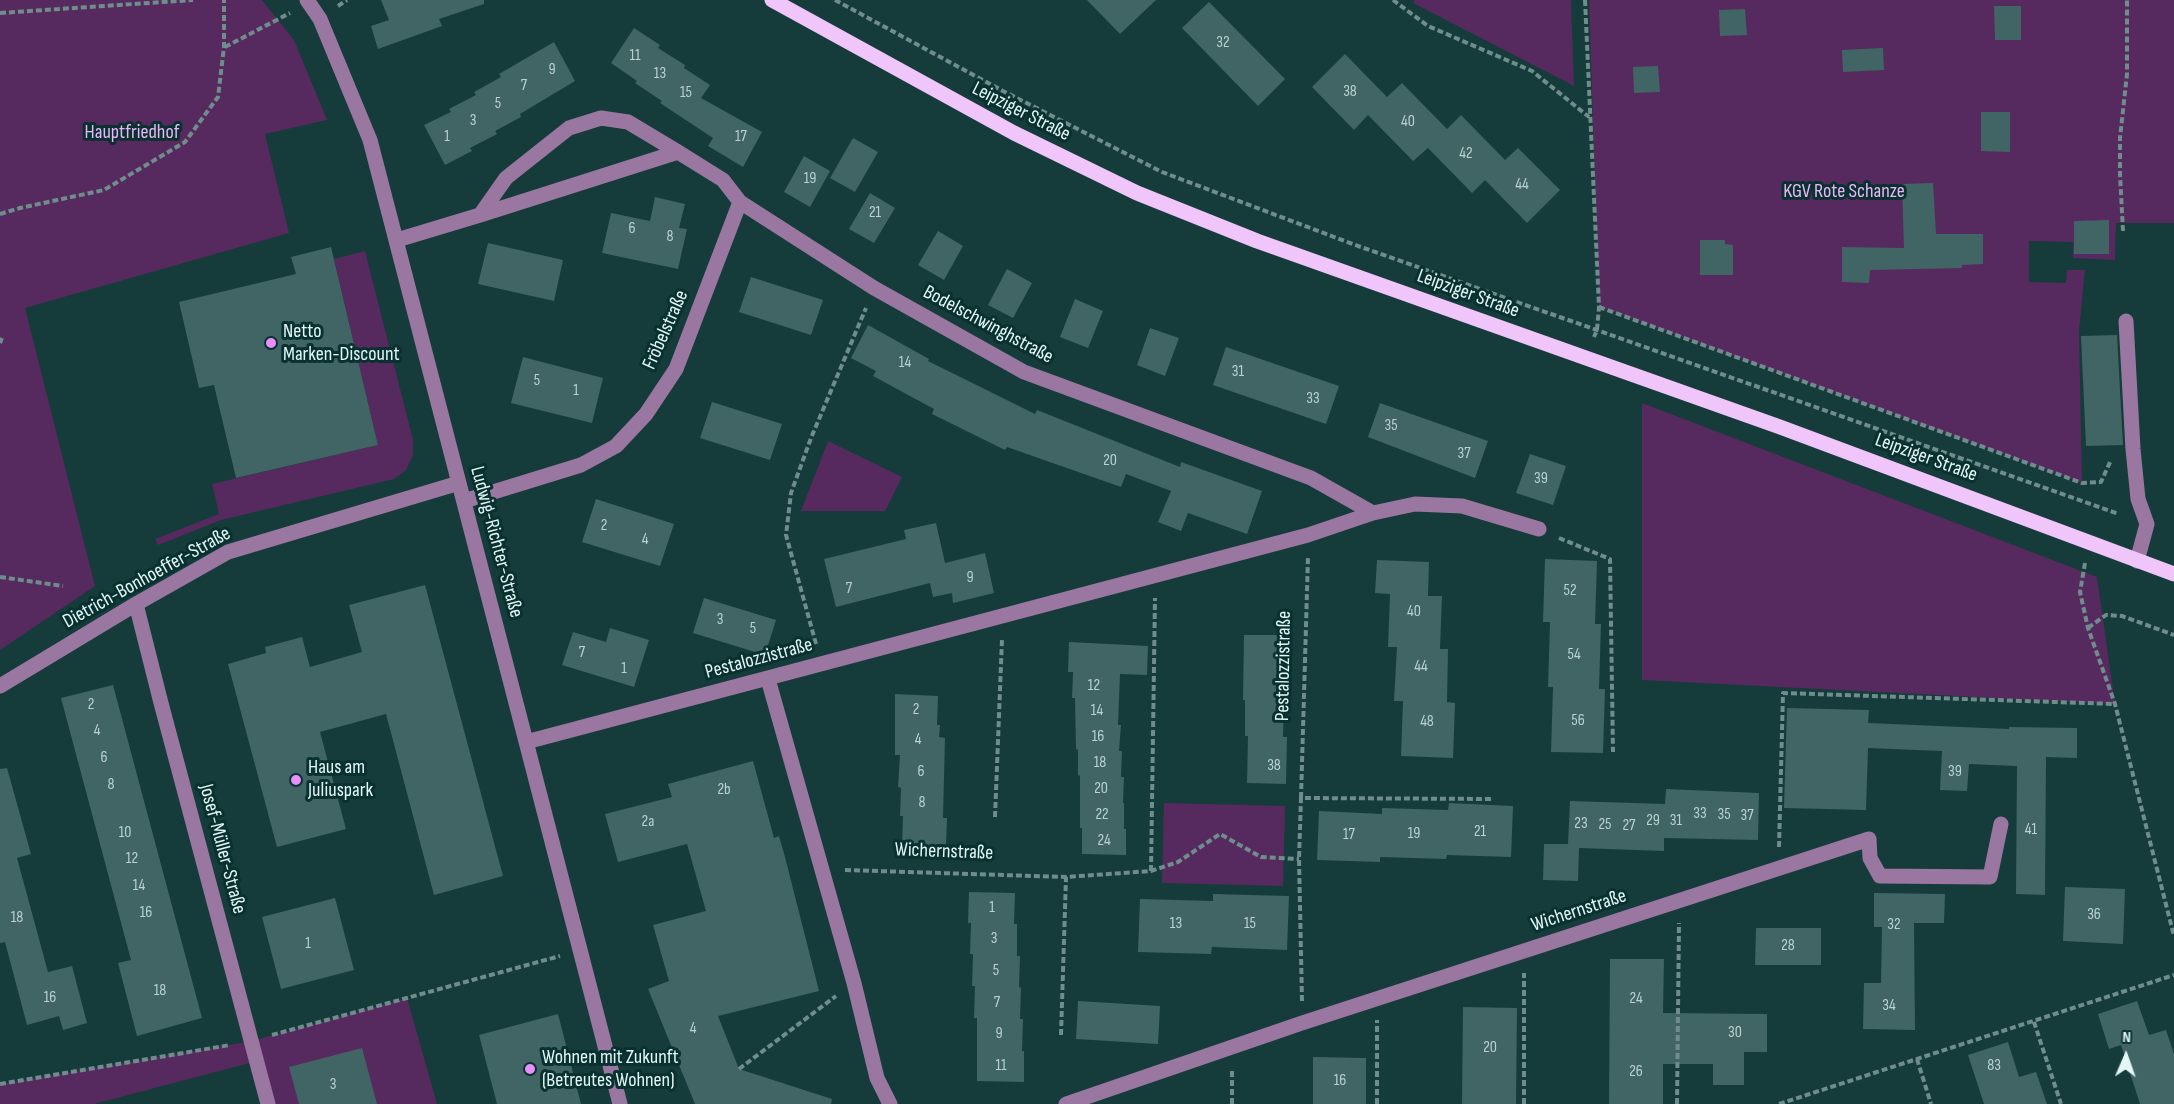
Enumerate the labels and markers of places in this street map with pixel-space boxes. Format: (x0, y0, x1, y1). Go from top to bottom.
place label: Netto Marken-Discount (283, 320, 400, 367)
marker: Netto Marken-Discount (264, 336, 278, 350)
place label: Haus am Juliuspark (308, 756, 373, 803)
marker: Haus am Juliuspark (289, 773, 303, 787)
place label: Wohnen mit Zukunft (Betreutes Wohnen) (542, 1046, 679, 1093)
marker: Wohnen mit Zukunft (Betreutes Wohnen) (523, 1062, 537, 1076)

